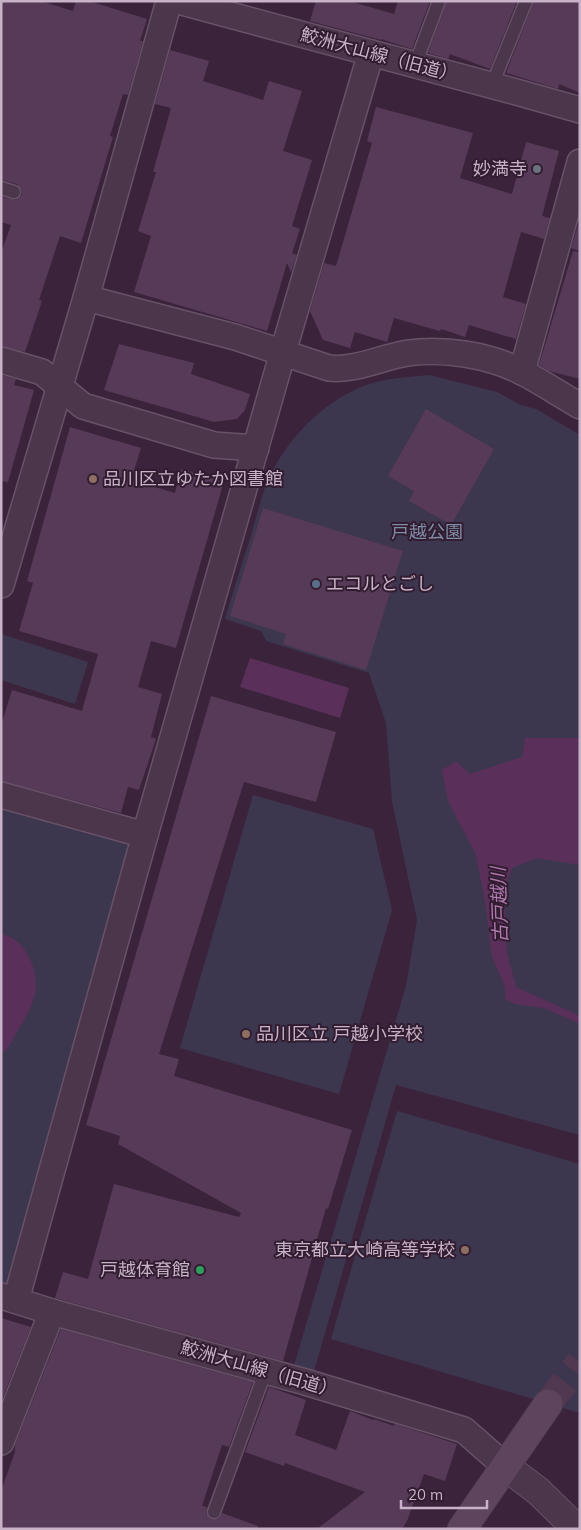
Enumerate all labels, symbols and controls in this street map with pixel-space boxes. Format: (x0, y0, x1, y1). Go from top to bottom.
street label: 鮫洲大山線（旧道） (298, 22, 460, 87)
place label: 妙満寺 (473, 157, 527, 180)
marker: 妙満寺 (531, 163, 543, 175)
place label: 品川区立ゆたか図書館 (103, 467, 283, 490)
marker: 品川区立ゆたか図書館 (87, 473, 99, 485)
park label: 戸越公園 (391, 520, 463, 543)
place label: エコルとごし (326, 572, 434, 595)
marker: エコルとごし (310, 578, 322, 590)
water label: 古戸越川 (486, 865, 512, 943)
place label: 品川区立 戸越小学校 (256, 1022, 423, 1045)
marker: 品川区立 戸越小学校 (240, 1028, 252, 1040)
place label: 東京都立大崎高等学校 (275, 1238, 455, 1261)
marker: 東京都立大崎高等学校 (459, 1244, 471, 1256)
place label: 戸越体育館 (100, 1258, 190, 1281)
marker: 戸越体育館 (194, 1264, 206, 1276)
street label: 鮫洲大山線（旧道） (178, 1335, 340, 1402)
scale bar (401, 1478, 487, 1510)
text: 20 m (408, 1485, 443, 1504)

